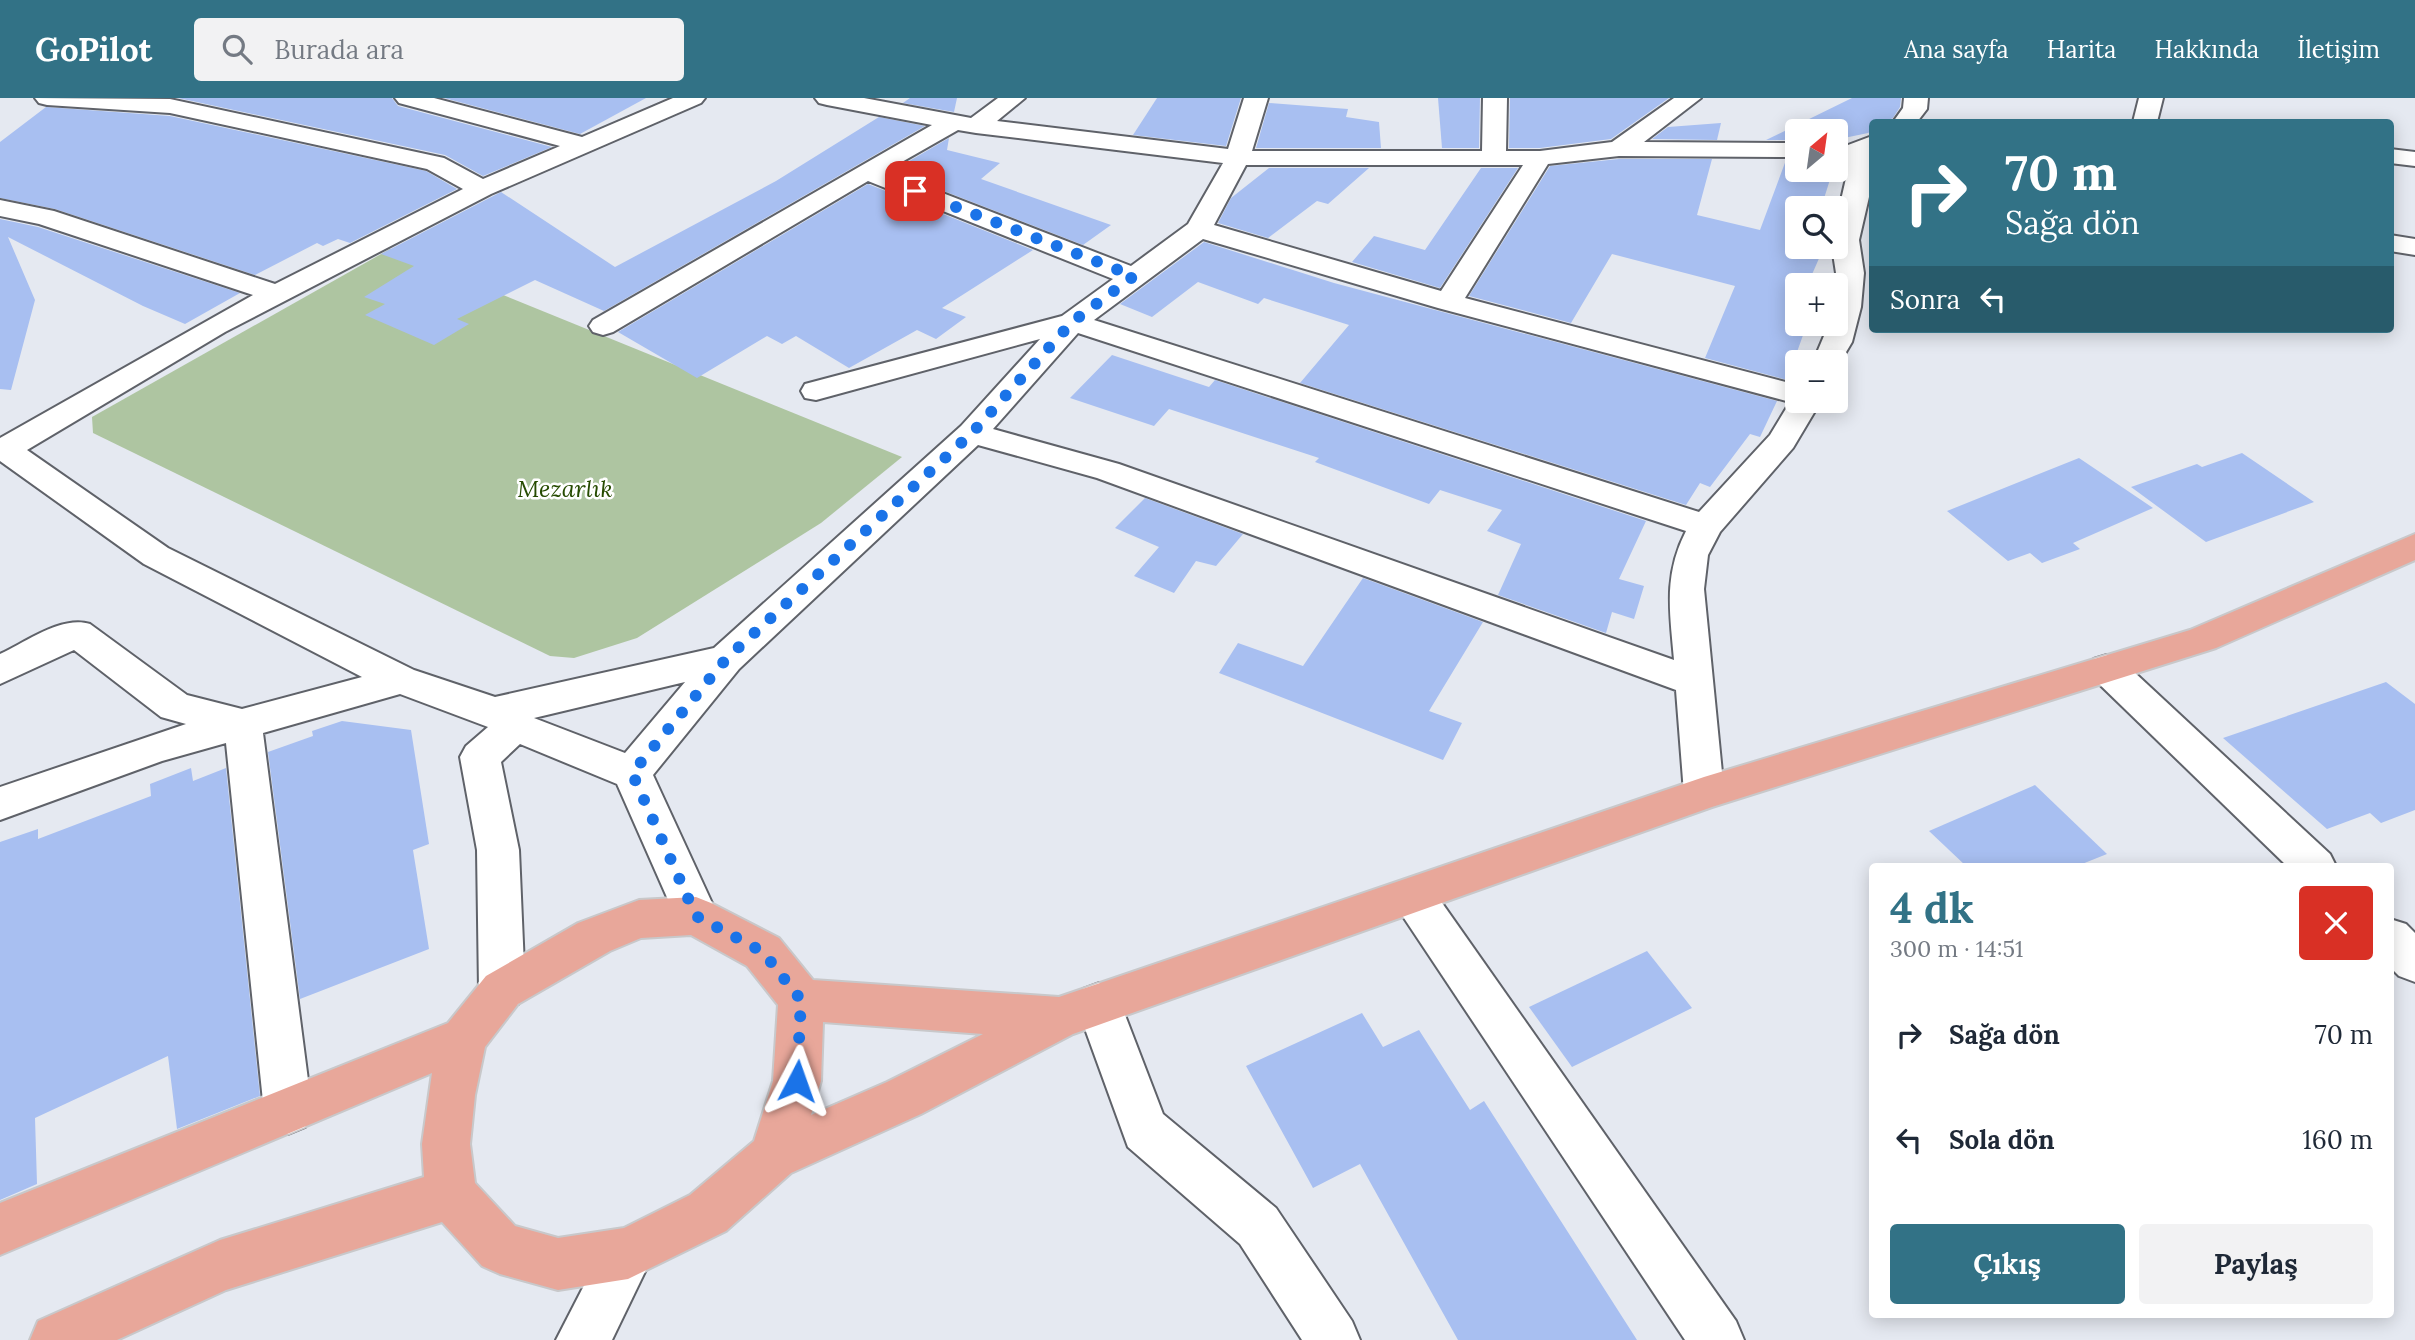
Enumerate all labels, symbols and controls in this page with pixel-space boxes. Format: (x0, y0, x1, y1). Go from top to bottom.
search box (194, 18, 684, 81)
text: GoPilot (35, 28, 152, 70)
icon: search (218, 30, 256, 68)
text: Burada ara (274, 33, 404, 66)
text: Ana sayfa (1904, 34, 2009, 65)
text: Harita (2047, 34, 2116, 65)
text: Hakkında (2154, 34, 2259, 65)
text: İletişim (2297, 34, 2380, 65)
north arrow (1785, 119, 1848, 182)
map controls (1785, 119, 1848, 413)
text: 70 m (2005, 141, 2117, 203)
icon: right (1890, 147, 1981, 238)
pin (885, 161, 945, 221)
icon: arrive (896, 172, 934, 210)
button: search (1785, 196, 1848, 259)
text: Sağa dön (2005, 202, 2140, 243)
button: + (1785, 273, 1848, 336)
icon: left (1974, 280, 2012, 318)
text: Sonra (1890, 283, 1960, 316)
button: − (1785, 350, 1848, 413)
park label: Mezarlık (517, 473, 613, 504)
text: 4 dk (1890, 881, 1974, 935)
button: close (2299, 886, 2373, 960)
text: 300 m · 14:51 (1890, 934, 2023, 963)
icon: right (1890, 1016, 1928, 1054)
text: Sağa dön (1949, 1018, 2060, 1051)
text: 70 m (2315, 1018, 2373, 1051)
position arrow (760, 1044, 834, 1118)
icon: left (1890, 1121, 1928, 1159)
text: Sola dön (1949, 1123, 2055, 1156)
text: 160 m (2302, 1123, 2373, 1156)
button: Çıkış (1890, 1224, 2125, 1304)
button: Paylaş (2139, 1224, 2373, 1304)

